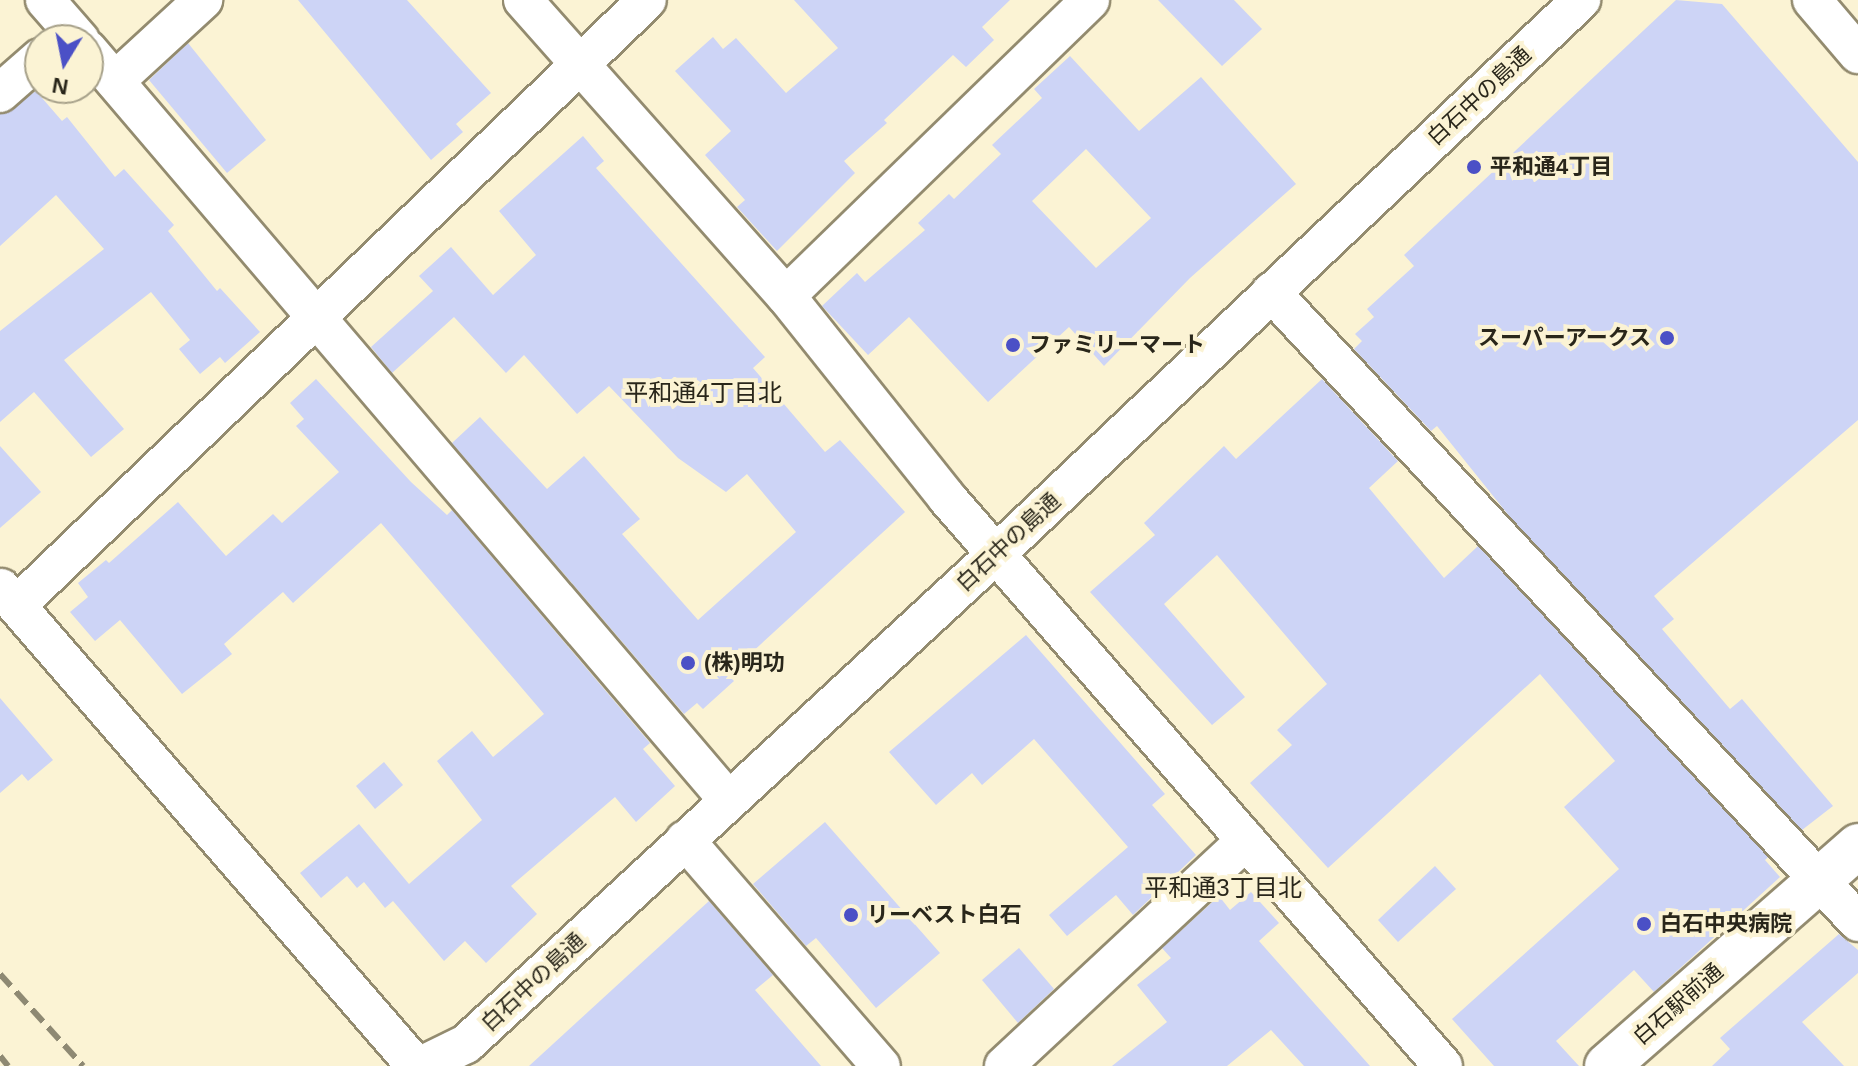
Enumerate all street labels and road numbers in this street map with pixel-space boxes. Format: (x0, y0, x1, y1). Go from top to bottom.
street label: 白石中の島通 (1422, 41, 1536, 151)
street label: 白石中の島通 (951, 487, 1065, 597)
street label: 白石中の島通 (476, 927, 590, 1037)
street label: 白石駅前通 (1628, 958, 1728, 1050)

